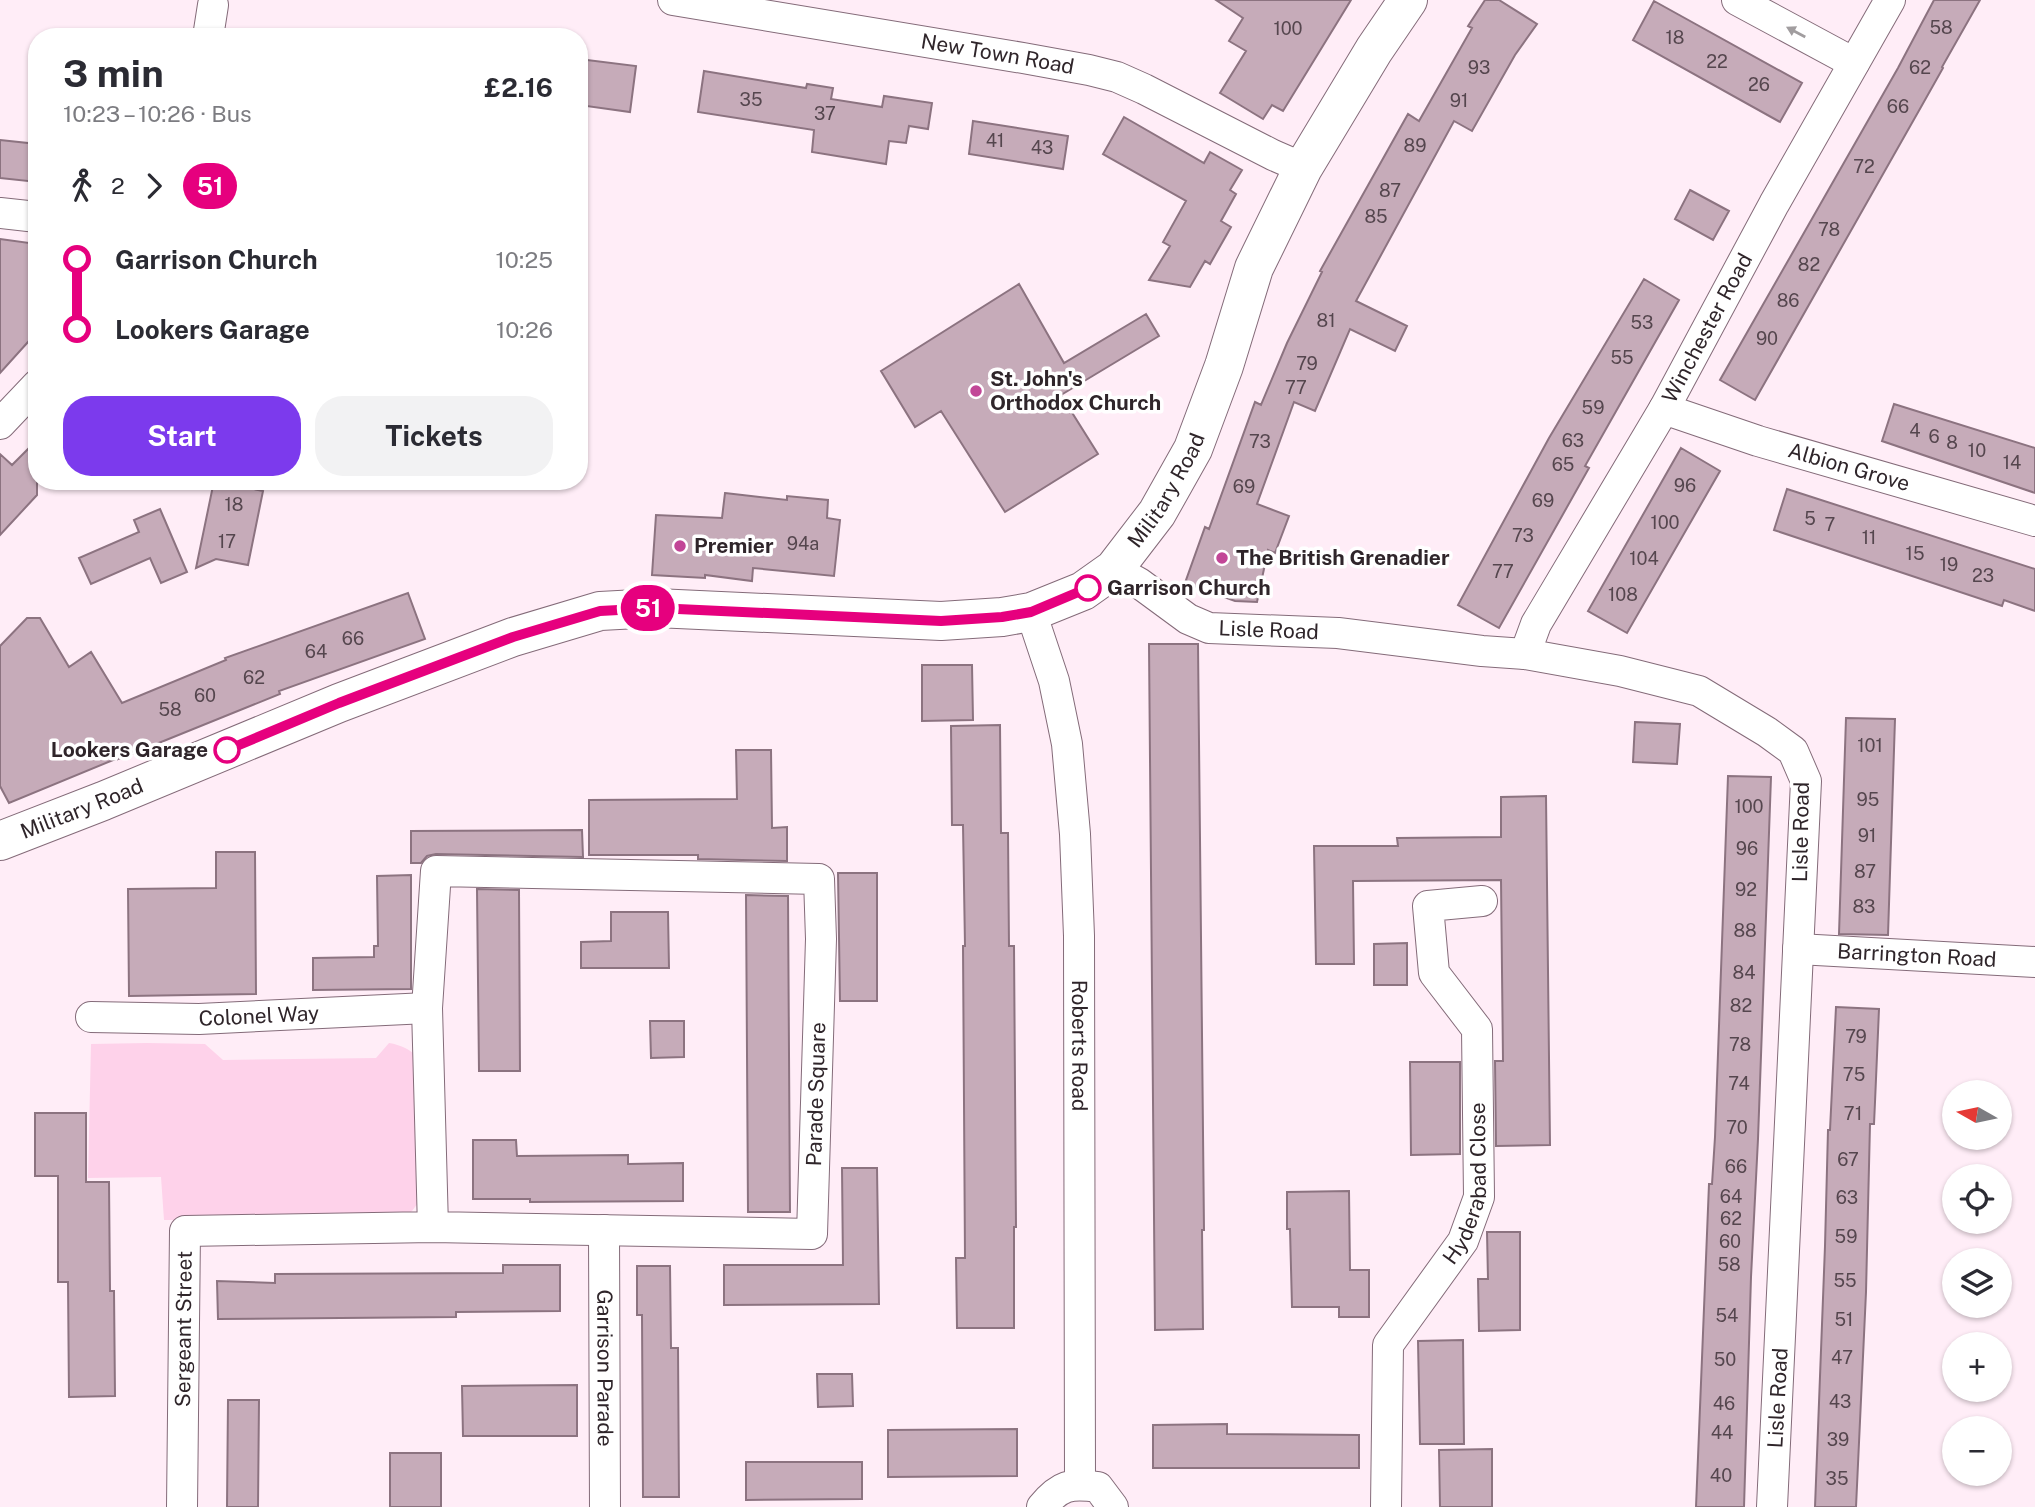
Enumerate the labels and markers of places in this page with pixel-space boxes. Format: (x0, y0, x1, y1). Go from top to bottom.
place label: St. John's Orthodox Church (990, 366, 1161, 415)
marker: St. John's Orthodox Church (968, 383, 984, 399)
place label: Premier (694, 533, 774, 558)
marker: Premier (672, 538, 688, 554)
place label: The British Grenadier (1236, 545, 1450, 570)
marker: The British Grenadier (1214, 550, 1230, 566)
marker: Garrison Church (1075, 575, 1101, 601)
place label: Garrison Church (1107, 575, 1271, 600)
place label: Lookers Garage (51, 737, 208, 762)
marker: Lookers Garage (214, 737, 240, 763)

